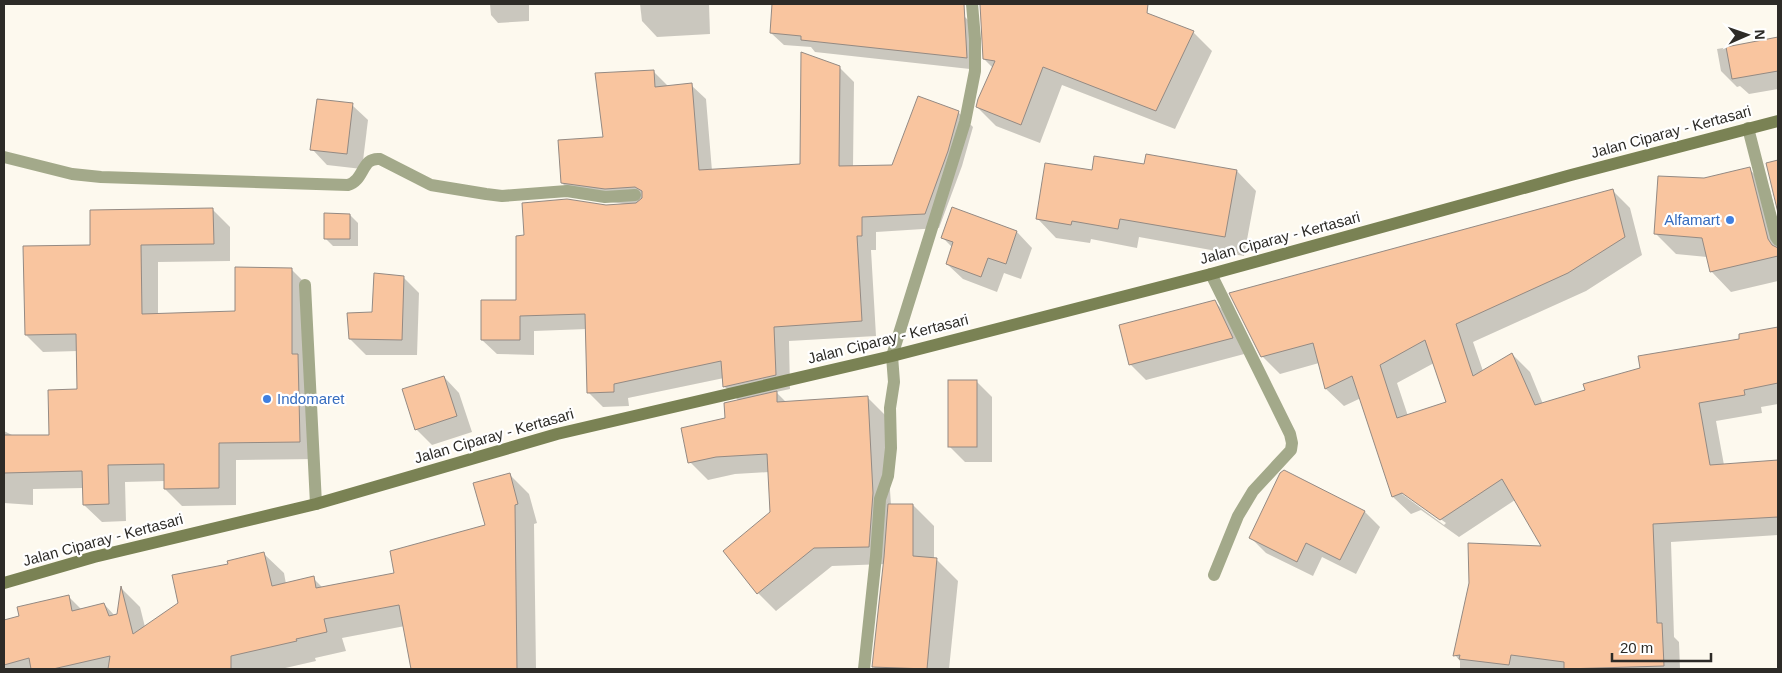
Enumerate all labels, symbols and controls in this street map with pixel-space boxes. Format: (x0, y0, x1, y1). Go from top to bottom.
north arrow (1722, 10, 1772, 60)
text: N (1752, 29, 1768, 40)
street label: Jalan Ciparay - Kertasari (1589, 102, 1753, 161)
street label: Jalan Ciparay - Kertasari (1198, 208, 1362, 267)
place label: Alfamart (1664, 211, 1721, 228)
marker: Alfamart (1724, 214, 1736, 226)
street label: Jalan Ciparay - Kertasari (806, 310, 970, 367)
place label: Indomaret (277, 390, 345, 407)
marker: Indomaret (261, 393, 273, 405)
street label: Jalan Ciparay - Kertasari (412, 405, 576, 466)
street label: Jalan Ciparay - Kertasari (21, 510, 185, 569)
scale bar (1612, 630, 1711, 662)
text: 20 m (1620, 639, 1653, 656)

